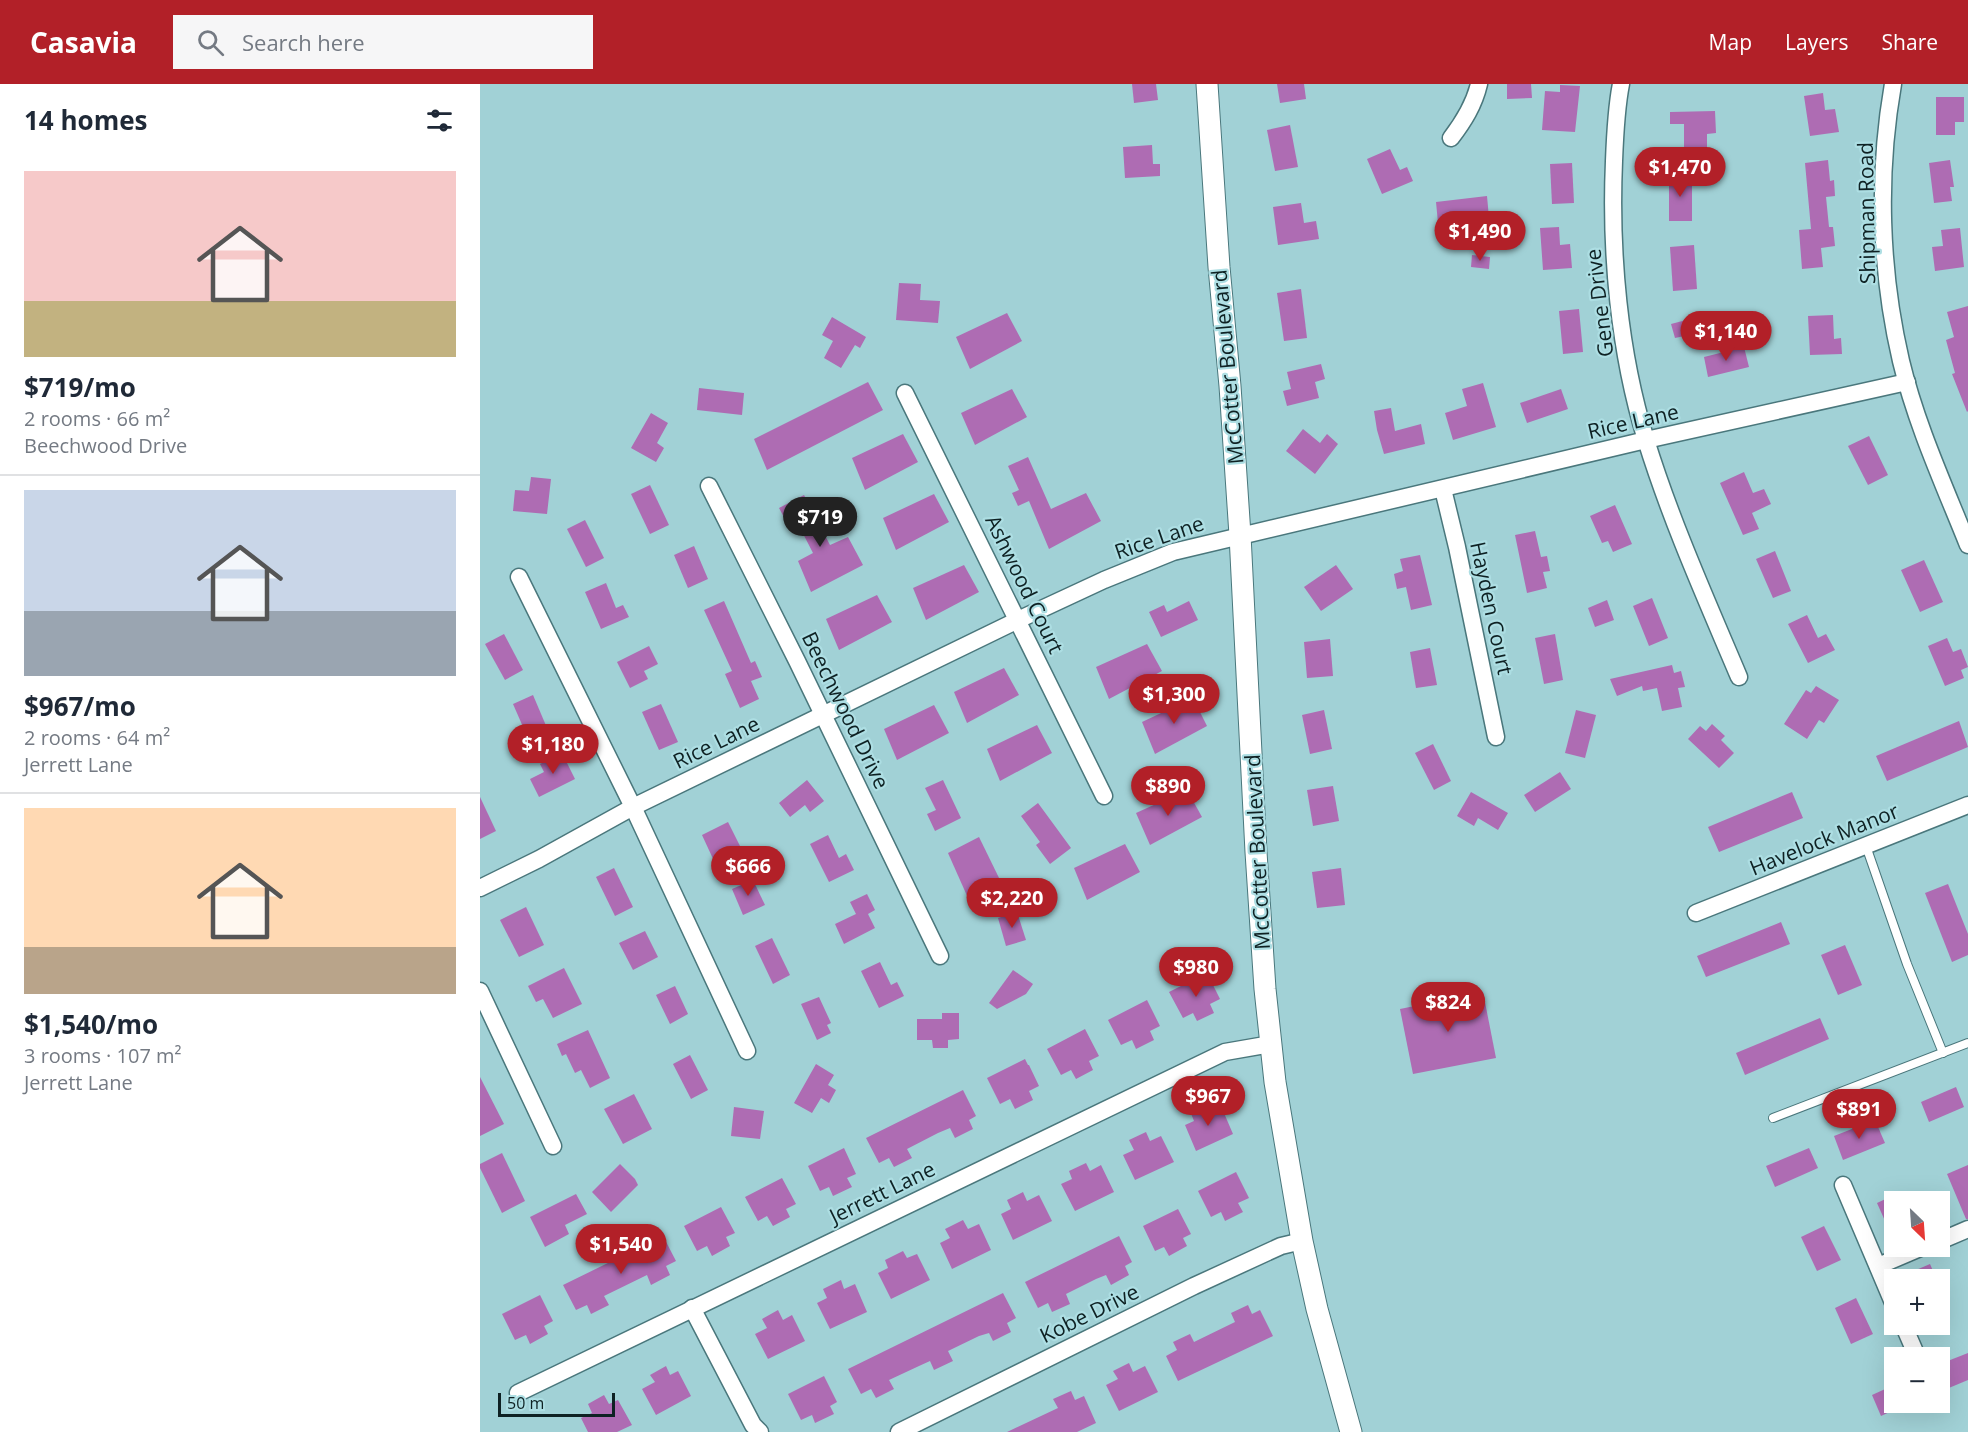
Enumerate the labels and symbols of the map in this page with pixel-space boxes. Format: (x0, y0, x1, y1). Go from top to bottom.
street label: Shipman Road (1851, 142, 1881, 284)
pin: $1,470 (1631, 147, 1729, 198)
pin: $1,490 (1431, 211, 1529, 262)
street label: Gene Drive (1578, 247, 1620, 359)
street label: McCotter Boulevard (1205, 268, 1249, 466)
pin: $1,140 (1677, 311, 1775, 362)
street label: Rice Lane (1585, 397, 1681, 445)
pin: $719 (784, 497, 856, 548)
street label: Rice Lane (1111, 509, 1207, 565)
street label: Ashwood Court (979, 510, 1071, 658)
street label: Hayden Court (1464, 539, 1520, 677)
street label: Beechwood Drive (796, 627, 896, 793)
pin: $1,300 (1125, 674, 1223, 725)
street label: Rice Lane (668, 709, 764, 775)
pin: $1,180 (504, 724, 602, 775)
street label: McCotter Boulevard (1238, 754, 1276, 950)
pin: $890 (1132, 766, 1204, 817)
street label: Havelock Manor (1745, 796, 1903, 882)
pin: $666 (712, 846, 784, 897)
pin: $2,220 (963, 878, 1061, 929)
pin: $980 (1160, 947, 1232, 998)
pin: $824 (1412, 982, 1484, 1033)
pin: $967 (1172, 1076, 1244, 1127)
pin: $891 (1823, 1089, 1895, 1140)
street label: Jerrett Lane (823, 1154, 939, 1230)
north arrow (1884, 1191, 1950, 1257)
pin: $1,540 (572, 1224, 670, 1275)
street label: Kobe Drive (1035, 1277, 1143, 1349)
scale bar (498, 1390, 615, 1418)

